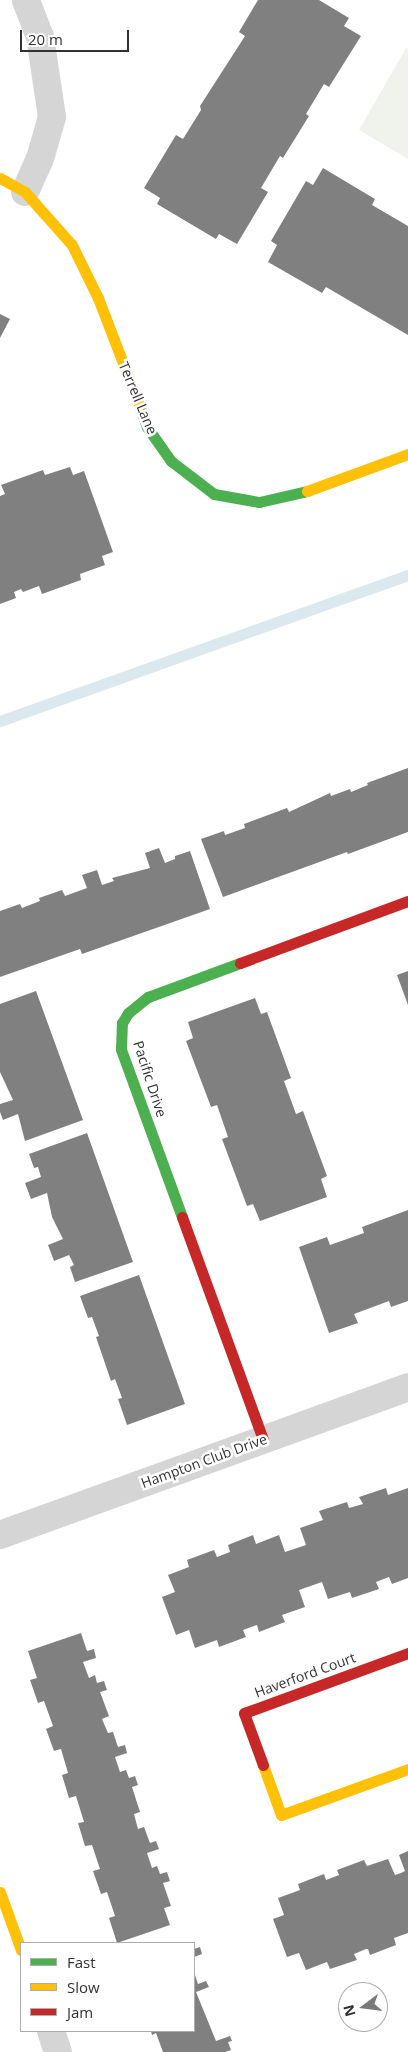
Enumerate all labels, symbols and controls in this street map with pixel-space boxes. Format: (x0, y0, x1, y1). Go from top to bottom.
scale bar (22, 20, 131, 52)
text: 20 m (28, 29, 63, 49)
street label: Terrell Lane (115, 359, 161, 437)
street label: Pacific Drive (130, 1039, 170, 1119)
street label: Hampton Club Drive (139, 1430, 269, 1492)
street label: Haverford Court (252, 1649, 358, 1701)
legend (20, 1942, 195, 2032)
text: Fast (67, 1952, 96, 1972)
text: Slow (67, 1977, 100, 1997)
north arrow (338, 1982, 388, 2032)
text: Jam (67, 2002, 93, 2022)
text: N (338, 2003, 360, 2019)

